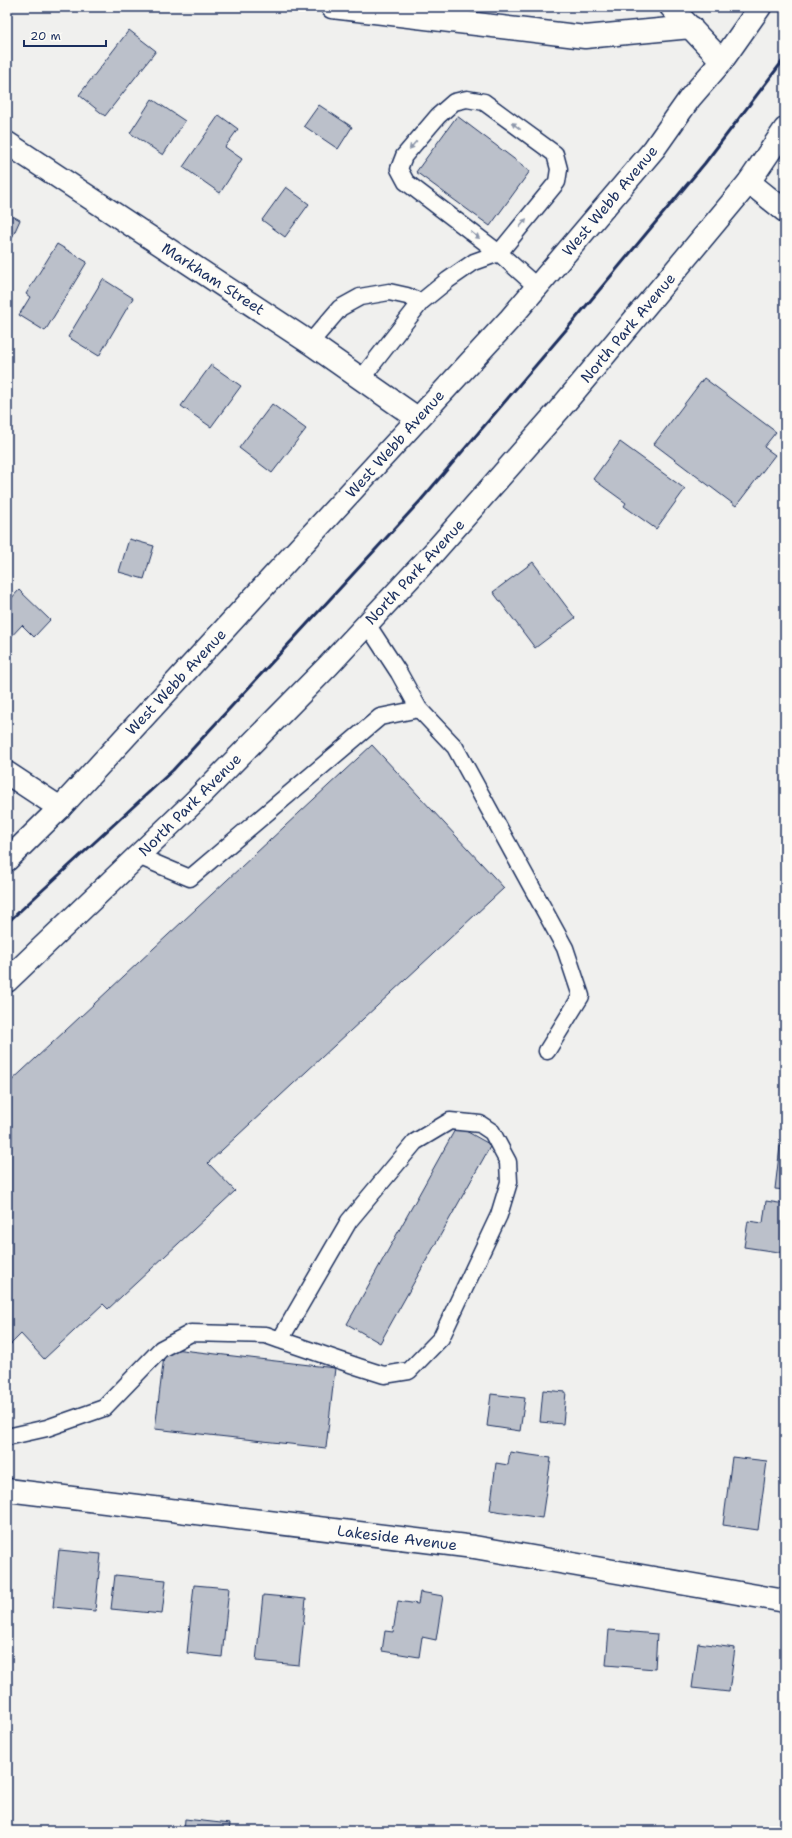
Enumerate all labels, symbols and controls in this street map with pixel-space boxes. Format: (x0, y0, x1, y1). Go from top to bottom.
scale bar (24, 22, 106, 48)
text: 20 m (30, 28, 61, 44)
one-way arrow (511, 121, 522, 130)
one-way arrow (409, 140, 418, 150)
street label: West Webb Avenue (558, 141, 662, 261)
one-way arrow (519, 218, 528, 229)
one-way arrow (469, 231, 480, 239)
street label: Markham Street (158, 238, 268, 320)
street label: North Park Avenue (576, 269, 680, 387)
street label: West Webb Avenue (341, 386, 449, 502)
street label: North Park Avenue (361, 515, 469, 629)
street label: West Webb Avenue (121, 624, 231, 740)
street label: North Park Avenue (134, 749, 246, 861)
street label: Lakeside Avenue (336, 1521, 458, 1555)

